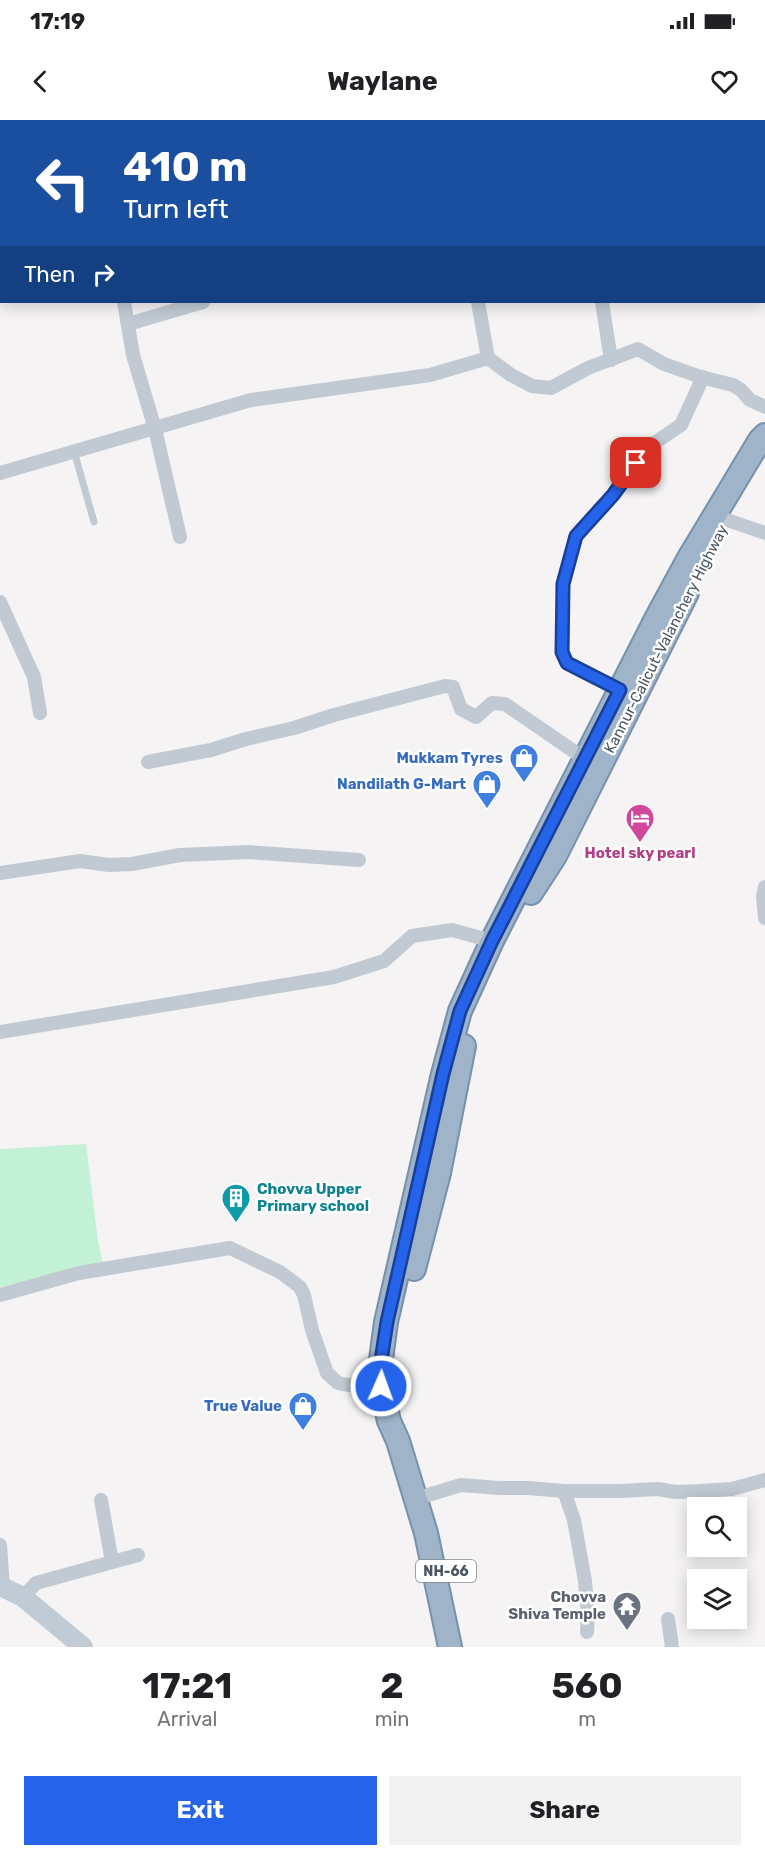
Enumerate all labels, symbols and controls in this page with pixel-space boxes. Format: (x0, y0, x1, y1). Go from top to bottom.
text: 17:19 (30, 8, 85, 35)
icon: back (24, 65, 57, 98)
text: Waylane (327, 65, 438, 97)
icon: heart (708, 65, 741, 98)
text: 410 m (123, 142, 248, 192)
icon: left (24, 144, 102, 222)
text: Turn left (123, 193, 228, 225)
icon: right (87, 258, 120, 291)
text: Then (24, 261, 75, 288)
pin (610, 437, 661, 488)
icon: arrive (619, 446, 652, 479)
street label: Kannur-Calicut-Valanchery Highway (600, 522, 732, 756)
shop icon: Mukkam Tyres (508, 742, 540, 784)
place label: Mukkam Tyres (396, 749, 503, 767)
shop icon: Nandilath G-Mart (471, 768, 503, 810)
place label: Nandilath G-Mart (337, 775, 466, 793)
hotel icon: Hotel sky pearl (624, 802, 656, 844)
place label: Hotel sky pearl (585, 844, 695, 862)
place label: Chovva Upper Primary school (257, 1180, 369, 1215)
building icon: Chovva Upper Primary school (220, 1182, 252, 1224)
position arrow (349, 1354, 413, 1418)
shop icon: True Value (287, 1390, 319, 1432)
place label: True Value (204, 1397, 282, 1415)
map controls (687, 1497, 747, 1629)
button: search (687, 1497, 747, 1557)
road number: NH-66 (416, 1560, 476, 1582)
button: layers (687, 1569, 747, 1629)
place label: Chovva Shiva Temple (508, 1588, 606, 1623)
temple icon: Chovva Shiva Temple (611, 1590, 643, 1632)
text: 17:21 (142, 1664, 233, 1707)
text: 2 (380, 1664, 404, 1707)
text: 560 (552, 1664, 623, 1707)
text: Arrival (157, 1707, 217, 1731)
text: min (375, 1707, 409, 1731)
text: m (578, 1707, 596, 1731)
button: Exit (24, 1776, 377, 1845)
button: Share (389, 1776, 741, 1845)

